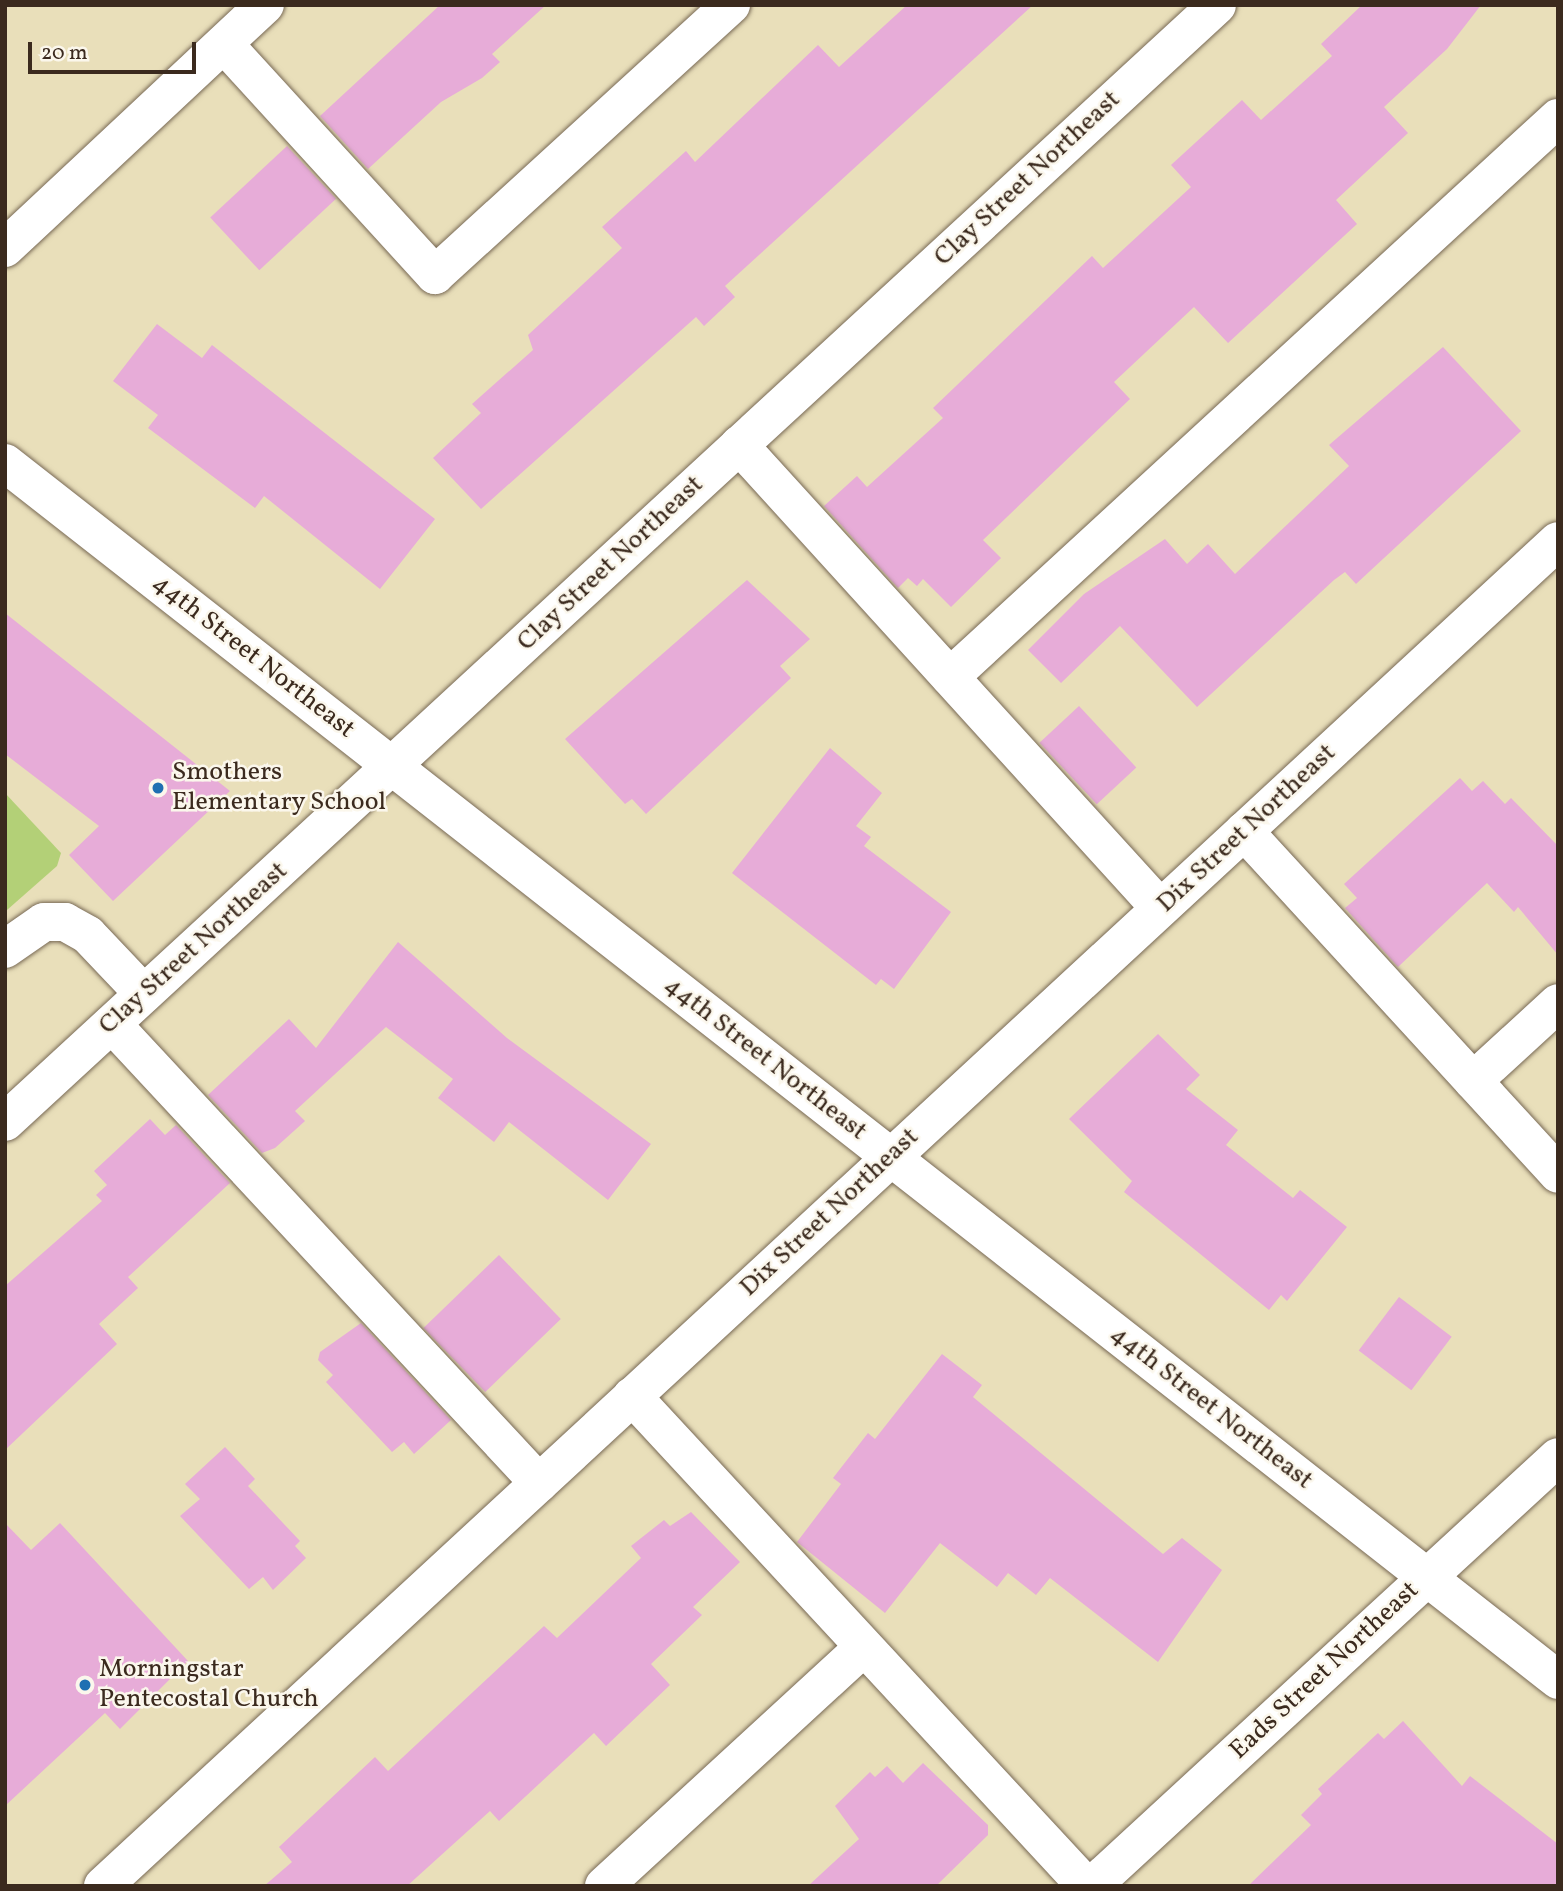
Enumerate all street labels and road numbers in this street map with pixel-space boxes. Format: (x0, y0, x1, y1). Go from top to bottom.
street label: Clay Street Northeast (928, 84, 1128, 274)
street label: Clay Street Northeast (511, 469, 711, 659)
street label: 44th Street Northeast (146, 568, 360, 746)
street label: Dix Street Northeast (1151, 738, 1343, 920)
street label: Clay Street Northeast (93, 856, 295, 1042)
street label: 44th Street Northeast (658, 970, 872, 1148)
street label: Dix Street Northeast (734, 1122, 926, 1304)
street label: 44th Street Northeast (1104, 1319, 1318, 1497)
street label: Eads Street Northeast (1224, 1575, 1426, 1767)

